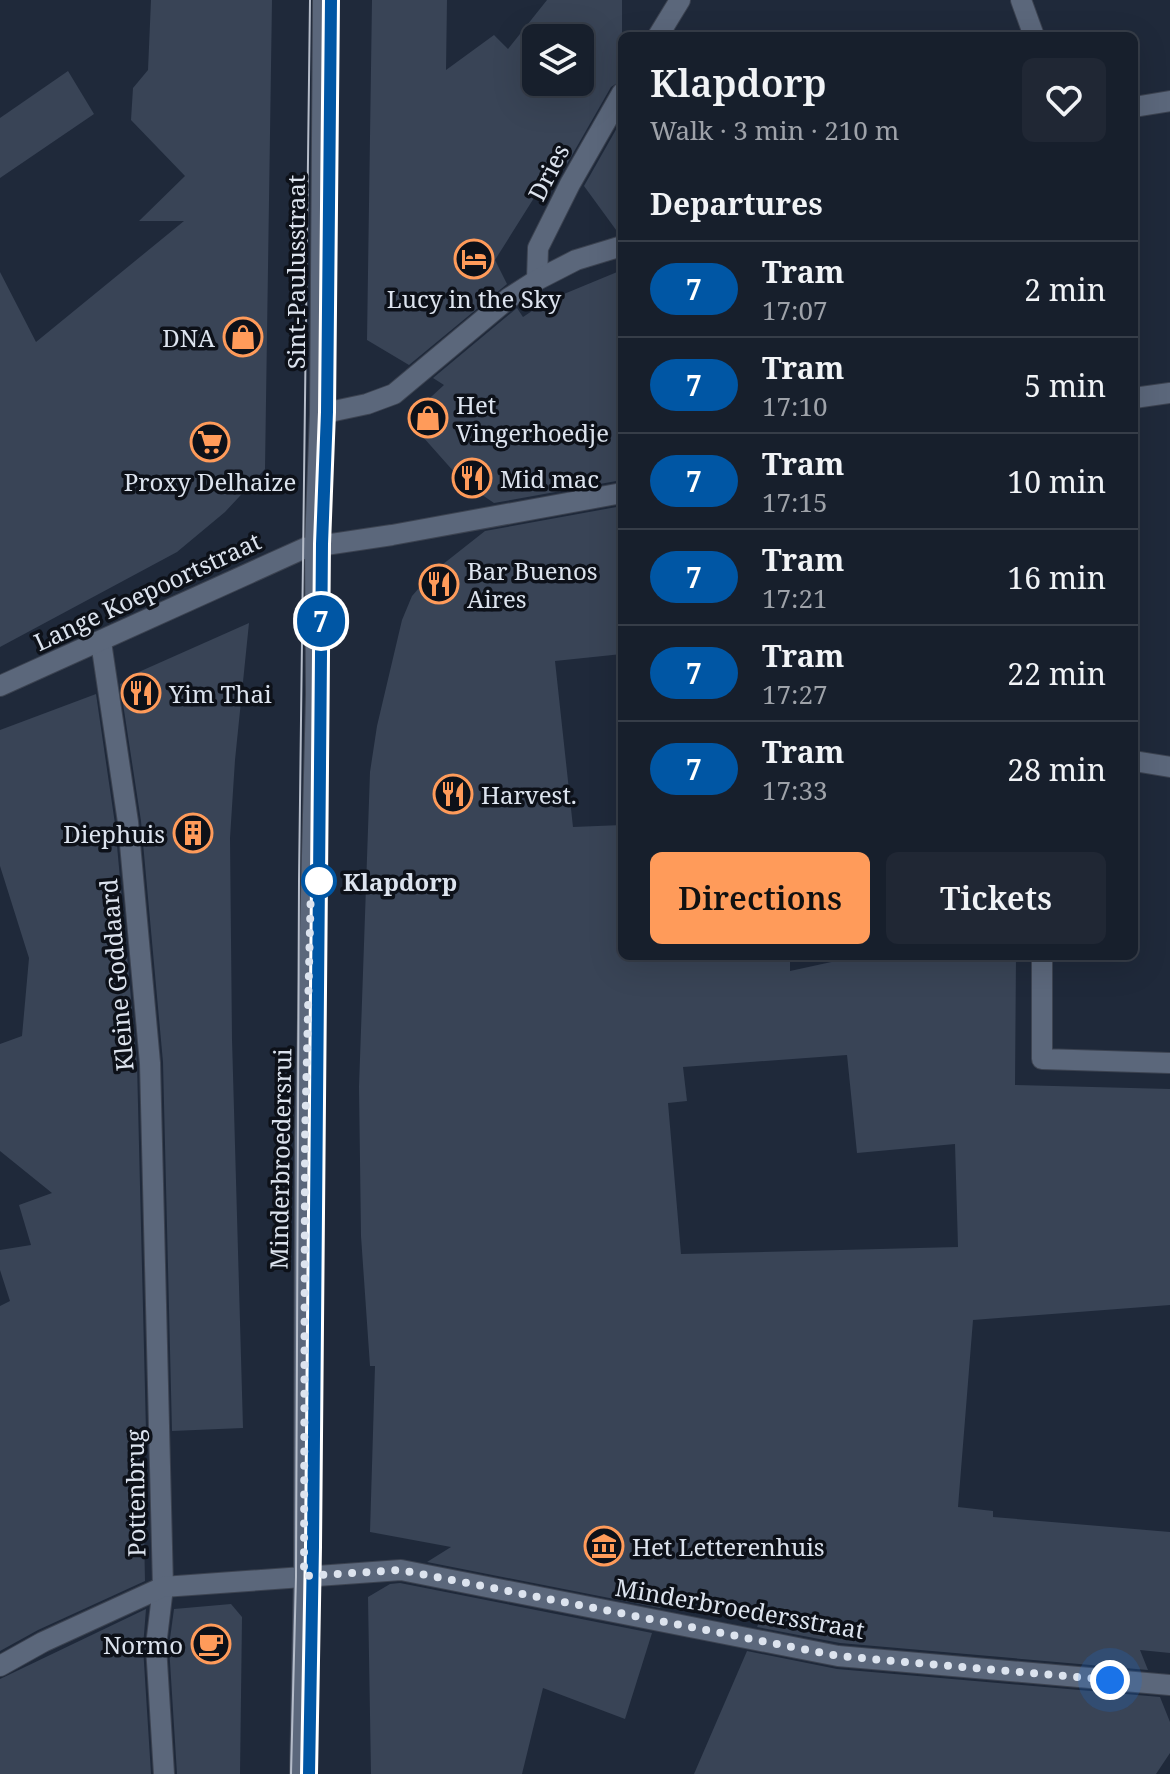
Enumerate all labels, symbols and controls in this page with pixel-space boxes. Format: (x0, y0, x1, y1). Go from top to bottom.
map controls (522, 24, 594, 96)
button: layers (522, 24, 594, 96)
text: Klapdorp (650, 56, 827, 108)
button: heart (1022, 58, 1106, 142)
text: Walk · 3 min · 210 m (650, 112, 899, 148)
street label: Dries (520, 138, 576, 206)
street label: Sint-Paulusstraat (279, 175, 312, 369)
text: Departures (650, 183, 823, 224)
hotel icon: Lucy in the Sky (453, 238, 495, 280)
text: Tram (762, 251, 844, 292)
text: 2 min (1024, 269, 1106, 310)
text: 7 (686, 270, 702, 308)
place label: Lucy in the Sky (387, 282, 562, 315)
text: 17:07 (762, 292, 828, 328)
shop icon: DNA (222, 316, 264, 358)
place label: DNA (162, 321, 215, 354)
text: Tram (762, 347, 844, 388)
text: 5 min (1024, 365, 1106, 406)
text: 7 (686, 366, 702, 404)
place label: Het Vingerhoedje (456, 388, 609, 449)
text: 17:10 (762, 388, 828, 424)
shop icon: Het Vingerhoedje (407, 397, 449, 439)
supermarket icon: Proxy Delhaize (189, 421, 231, 463)
text: Tram (762, 443, 844, 484)
restaurant icon: Mid mac (451, 457, 493, 499)
text: 10 min (1007, 461, 1106, 502)
place label: Mid mac (500, 462, 599, 495)
text: 7 (686, 462, 702, 500)
place label: Proxy Delhaize (124, 465, 296, 498)
text: 17:15 (762, 484, 828, 520)
street label: Lange Koepoortstraat (28, 524, 266, 658)
text: Tram (762, 539, 844, 580)
place label: Bar Buenos Aires (467, 554, 598, 615)
text: 16 min (1007, 557, 1106, 598)
text: 7 (686, 558, 702, 596)
restaurant icon: Bar Buenos Aires (418, 563, 460, 605)
text: 17:21 (762, 580, 828, 616)
line badge: 7 (295, 595, 347, 647)
text: 7 (313, 602, 329, 640)
text: Tram (762, 635, 844, 676)
text: 22 min (1007, 653, 1106, 694)
text: 7 (686, 654, 702, 692)
restaurant icon: Yim Thai (120, 672, 162, 714)
text: 17:27 (762, 676, 828, 712)
place label: Yim Thai (168, 677, 272, 710)
text: Tram (762, 731, 844, 772)
text: 28 min (1007, 749, 1106, 790)
text: 7 (686, 750, 702, 788)
text: 17:33 (762, 772, 828, 808)
restaurant icon: Harvest. (432, 773, 474, 815)
place label: Harvest. (481, 778, 577, 811)
building icon: Diephuis (172, 812, 214, 854)
place label: Diephuis (63, 817, 165, 850)
button: Directions (650, 852, 870, 944)
button: Tickets (886, 852, 1106, 944)
marker: Klapdorp (302, 864, 336, 898)
place label: Klapdorp (343, 865, 457, 898)
street label: Kleine Goddaard (91, 877, 141, 1072)
street label: Minderbroedersrui (262, 1048, 298, 1270)
street label: Pottenbrug (117, 1429, 153, 1557)
museum icon: Het Letterenhuis (583, 1525, 625, 1567)
place label: Het Letterenhuis (632, 1530, 825, 1563)
street label: Minderbroedersstraat (613, 1570, 867, 1646)
cafe icon: Normo (190, 1623, 232, 1665)
place label: Normo (103, 1628, 183, 1661)
your location (1090, 1660, 1130, 1700)

